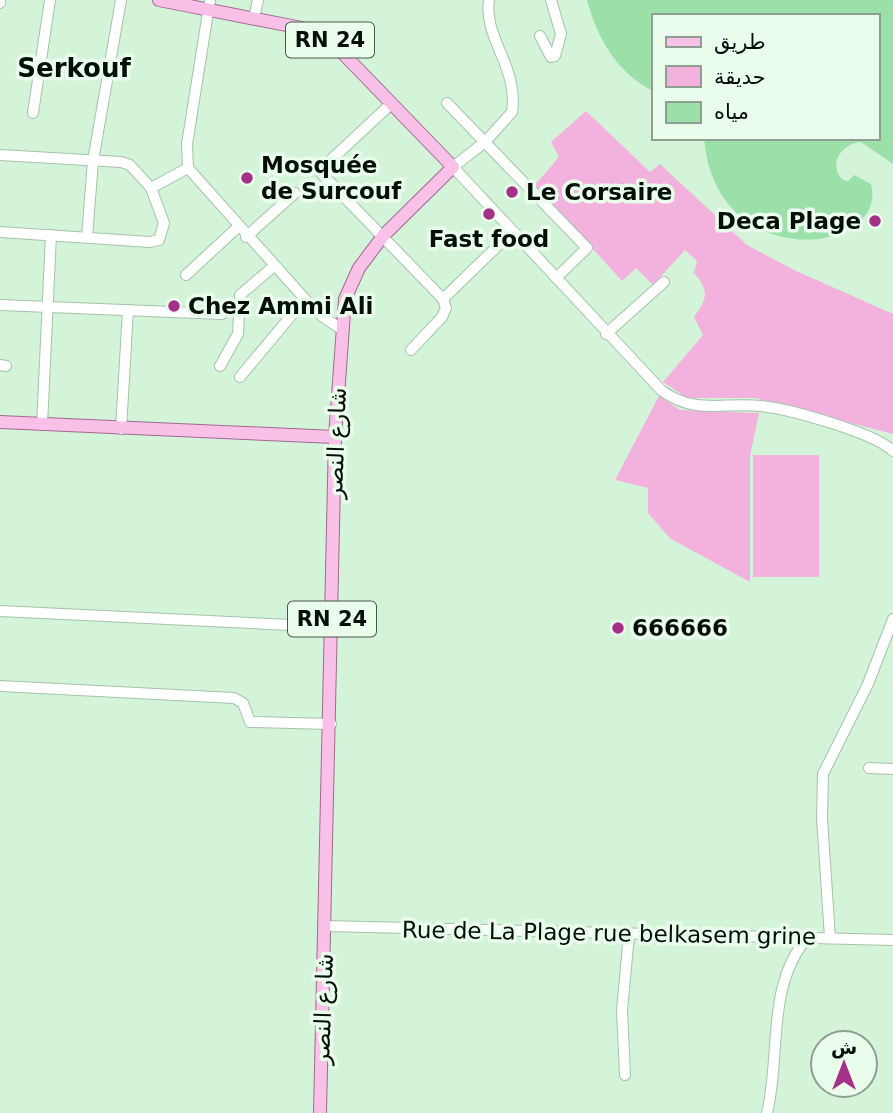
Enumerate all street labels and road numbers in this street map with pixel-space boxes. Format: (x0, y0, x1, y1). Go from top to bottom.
road number: RN 24 (286, 22, 374, 58)
street label: شارع النصر (321, 387, 352, 500)
road number: RN 24 (288, 602, 376, 636)
street label: Rue de La Plage rue belkasem grine (402, 916, 816, 950)
street label: شارع النصر (308, 953, 339, 1066)

